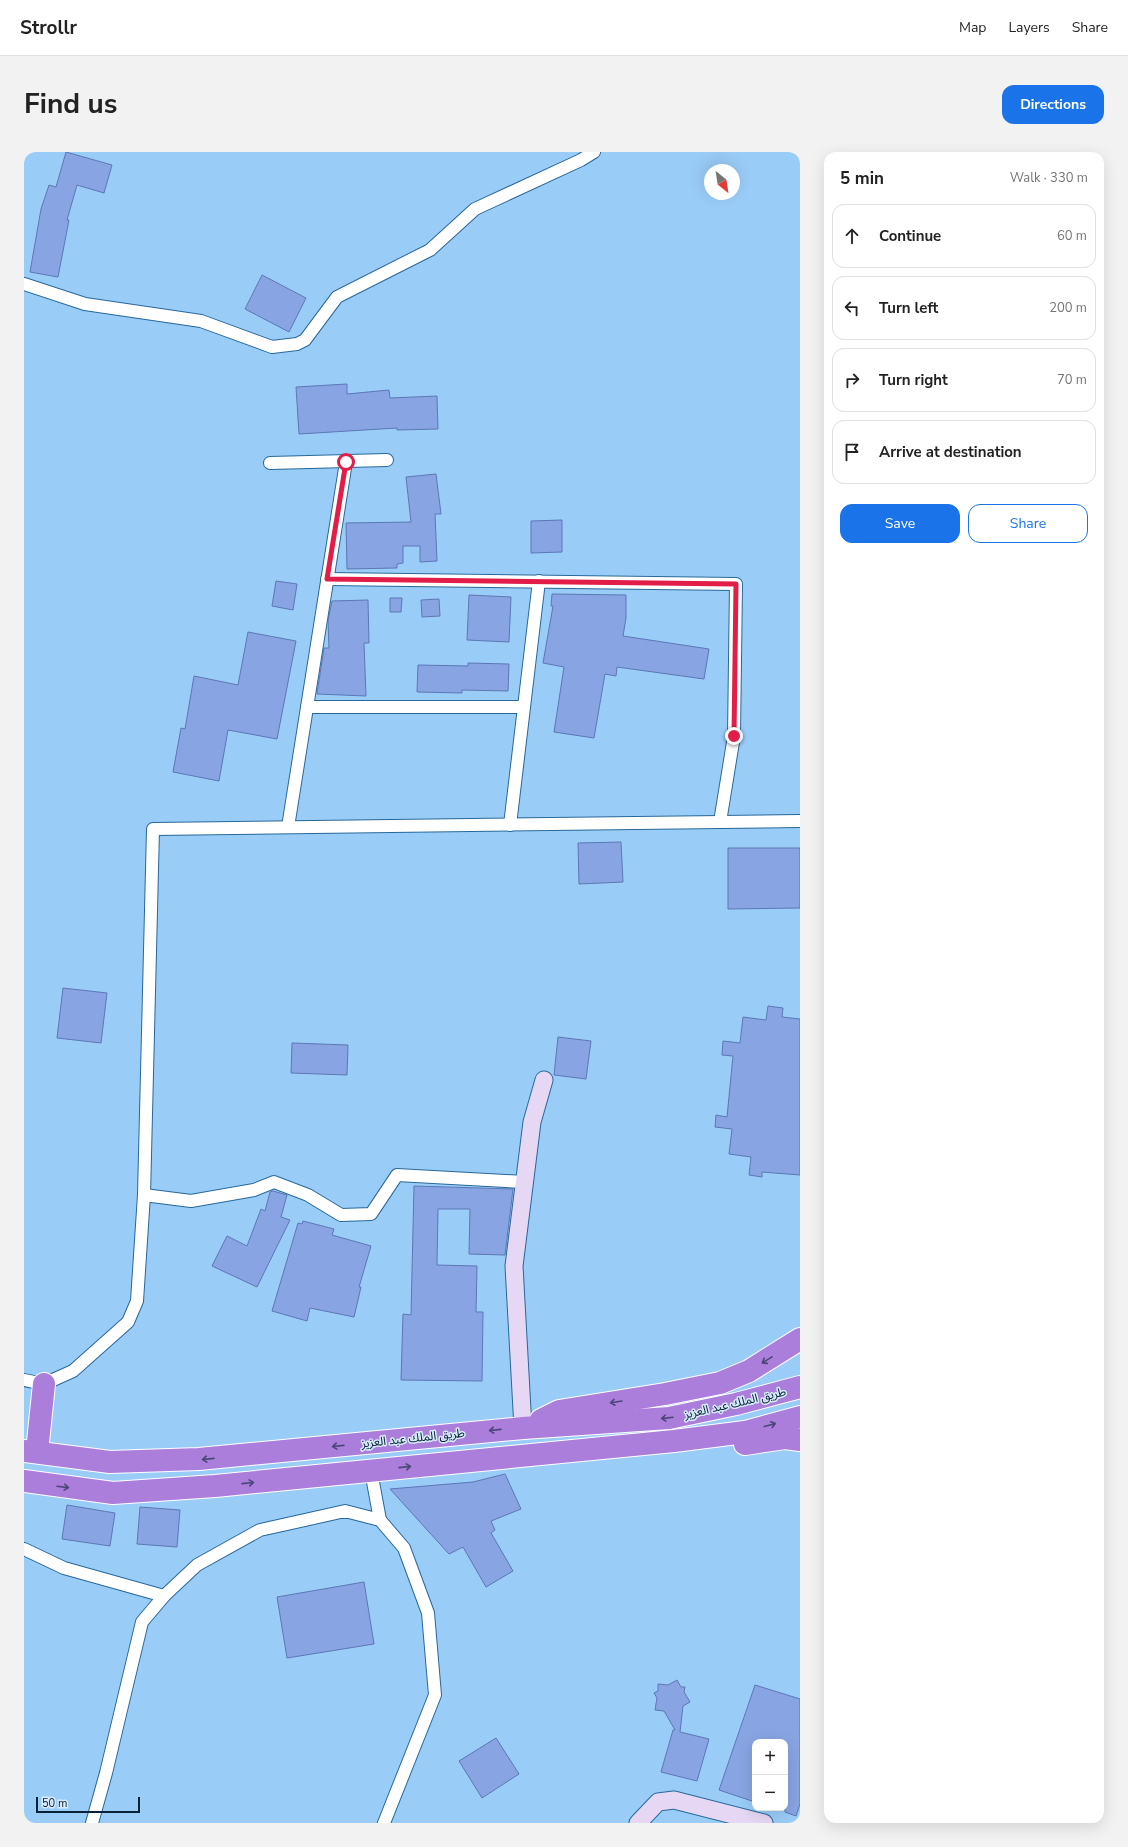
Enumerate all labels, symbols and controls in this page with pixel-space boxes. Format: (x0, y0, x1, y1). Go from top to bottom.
text: Strollr (20, 15, 77, 41)
text: Map (959, 18, 986, 37)
text: Layers (1008, 18, 1050, 37)
text: Share (1072, 18, 1108, 37)
text: Find us (24, 85, 118, 123)
button: Directions (1002, 85, 1104, 124)
north arrow (704, 164, 740, 200)
text: 5 min (840, 167, 884, 190)
text: Walk · 330 m (1010, 169, 1088, 187)
icon: ahead (841, 225, 863, 247)
text: Continue (879, 226, 941, 246)
text: 60 m (1057, 227, 1087, 245)
icon: left (841, 297, 863, 319)
text: Turn left (879, 298, 938, 318)
text: 200 m (1049, 299, 1087, 317)
icon: right (841, 369, 863, 391)
text: Turn right (879, 370, 948, 390)
text: 70 m (1057, 371, 1087, 389)
icon: arrive (841, 441, 863, 463)
text: Arrive at destination (879, 442, 1022, 462)
route start (337, 453, 355, 471)
button: Save (840, 504, 960, 543)
button: Share (968, 504, 1088, 543)
route end (725, 727, 743, 745)
one-way arrow (761, 1357, 773, 1365)
street label: طريق الملك عبد العزيز (681, 1383, 788, 1423)
one-way arrow (610, 1398, 623, 1406)
one-way arrow (661, 1414, 674, 1422)
one-way arrow (763, 1421, 776, 1428)
street label: طريق الملك عبد العزيز (359, 1425, 466, 1452)
one-way arrow (489, 1427, 502, 1434)
one-way arrow (332, 1442, 345, 1450)
one-way arrow (202, 1455, 215, 1462)
one-way arrow (398, 1464, 411, 1471)
one-way arrow (241, 1479, 254, 1486)
one-way arrow (56, 1483, 69, 1491)
map controls (752, 1739, 788, 1811)
button: + (752, 1739, 788, 1775)
button: − (752, 1775, 788, 1811)
scale bar (36, 1795, 140, 1814)
text: 50 m (42, 1796, 67, 1811)

